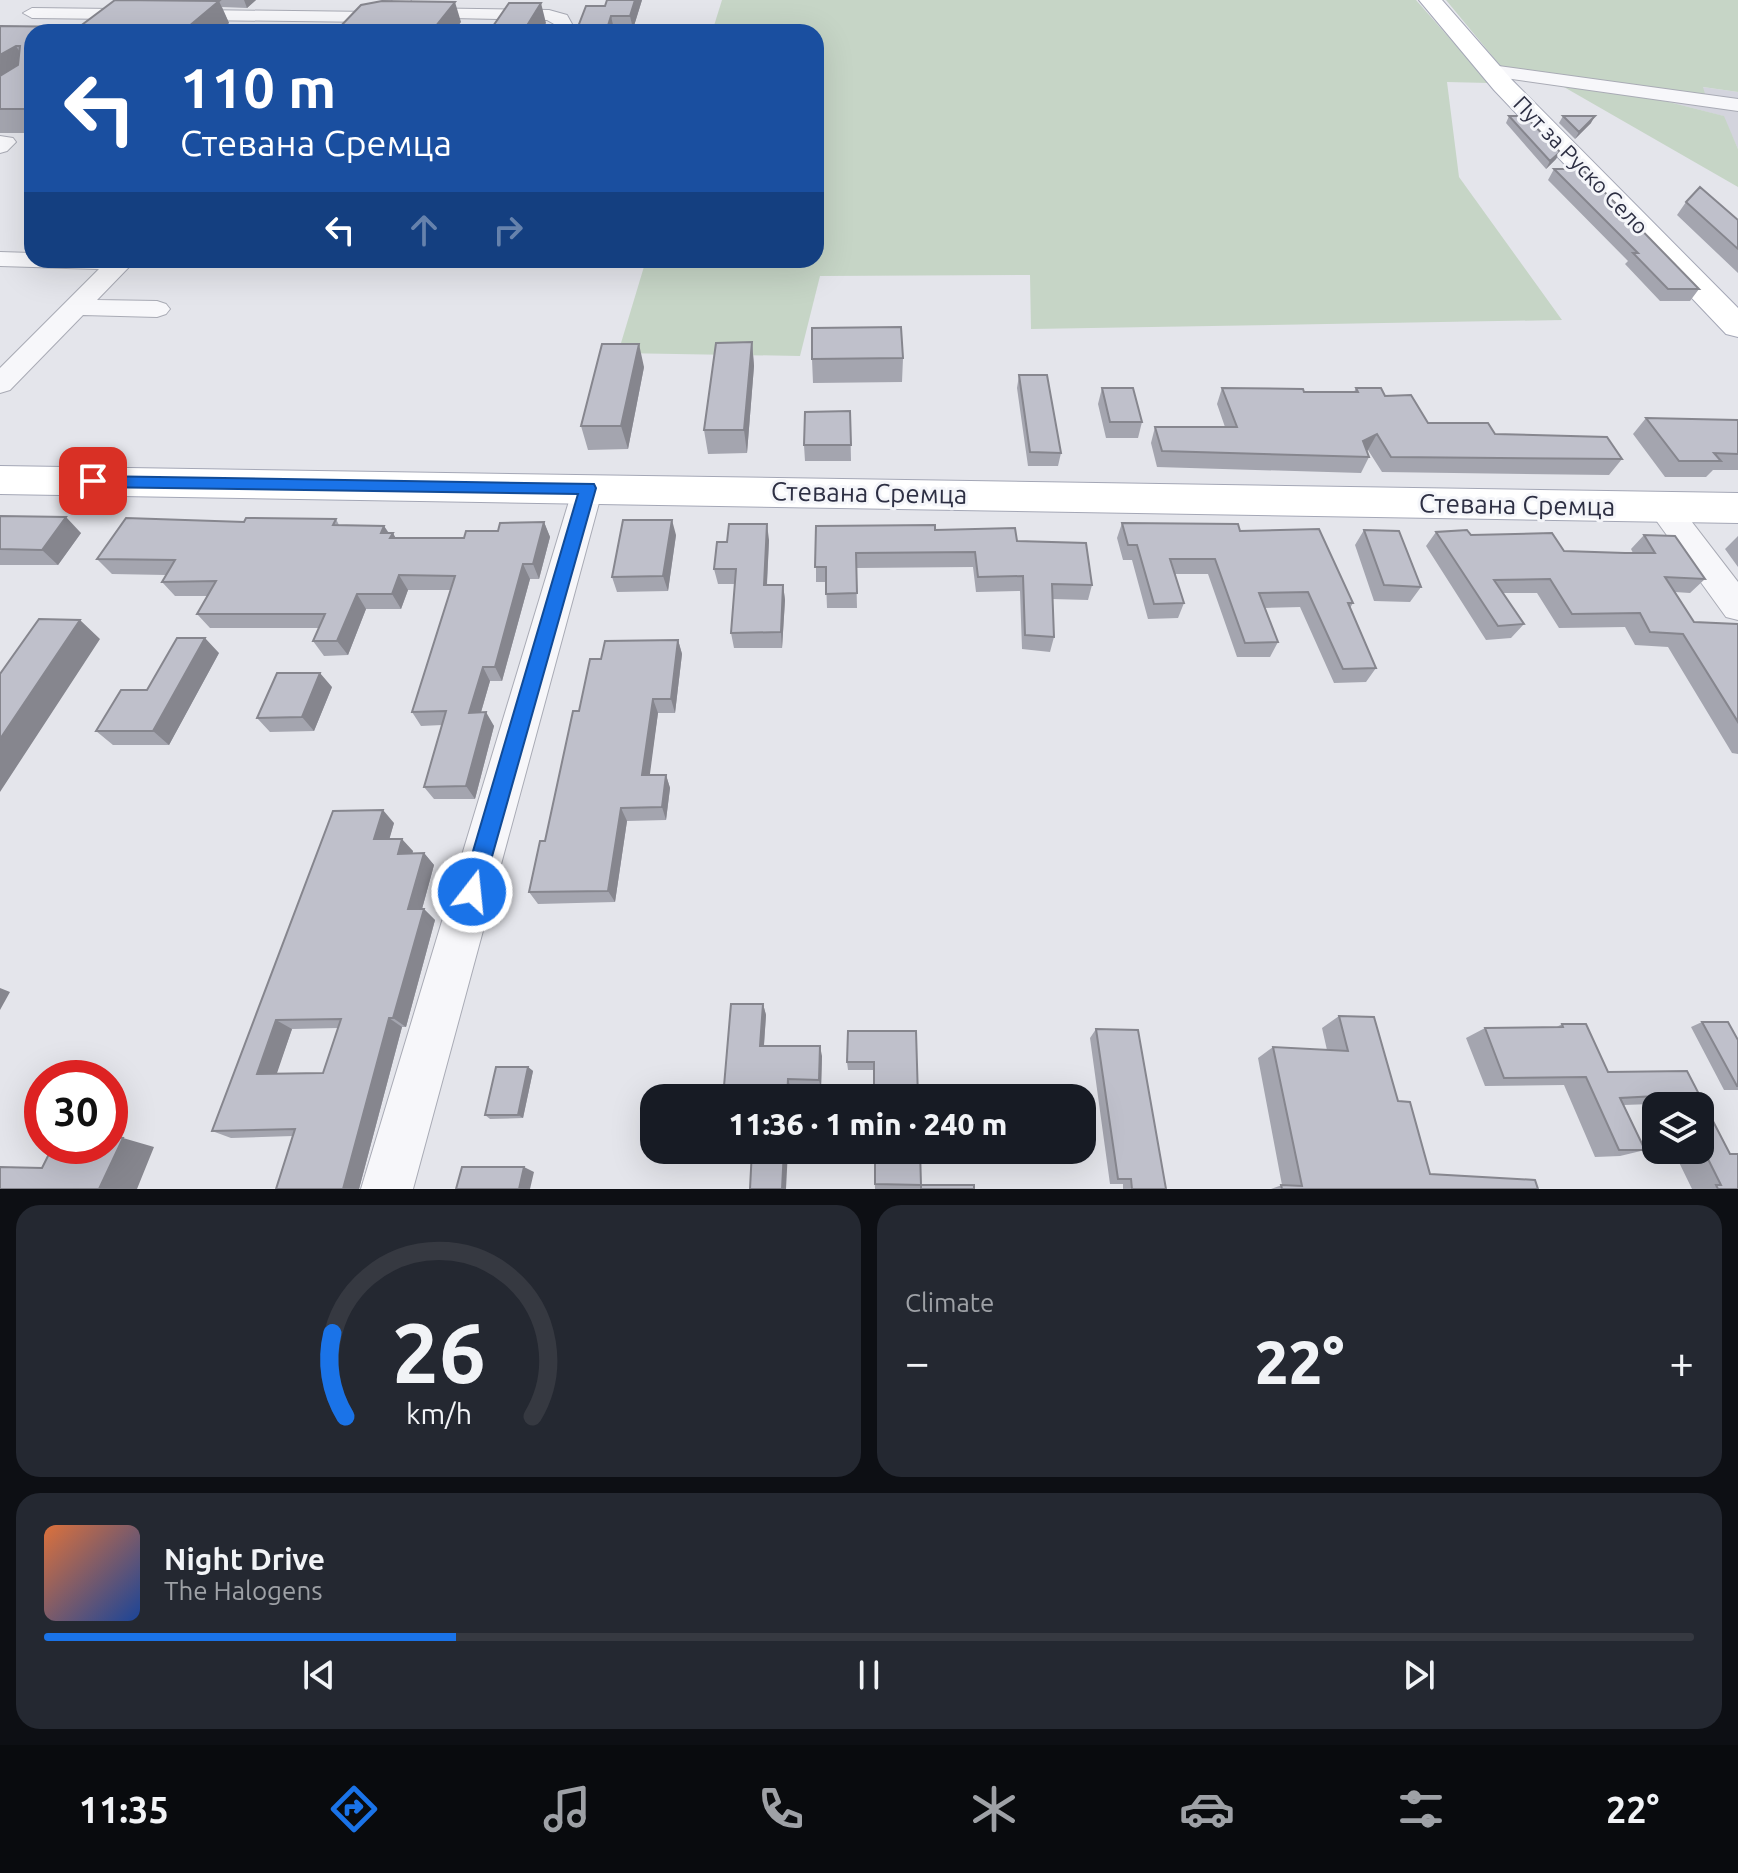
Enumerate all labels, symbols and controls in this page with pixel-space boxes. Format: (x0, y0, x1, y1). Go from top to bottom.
icon: left (48, 56, 152, 160)
text: 110 m (180, 56, 336, 119)
street label: Пут за Руско Село (1509, 90, 1654, 239)
text: Стевана Сремца (180, 122, 452, 163)
icon: left (318, 208, 362, 252)
icon: ahead (402, 208, 446, 252)
icon: right (486, 208, 530, 252)
pin (59, 447, 127, 515)
icon: arrive (71, 459, 115, 503)
street label: Стевана Сремца (771, 476, 967, 509)
street label: Стевана Сремца (1419, 488, 1615, 521)
position arrow (430, 850, 514, 934)
speed limit sign: 30 (24, 1060, 128, 1164)
map controls (1642, 1092, 1714, 1164)
button: layers (1642, 1092, 1714, 1164)
text: 11:36 · 1 min · 240 m (729, 1107, 1007, 1141)
text: Climate (905, 1288, 994, 1317)
text: 26 (392, 1305, 485, 1399)
text: 22° (1255, 1328, 1344, 1395)
text: − (905, 1337, 930, 1386)
text: + (1669, 1337, 1694, 1386)
text: km/h (406, 1397, 472, 1429)
text: Night Drive (164, 1542, 325, 1576)
text: The Halogens (164, 1576, 323, 1605)
icon: previous (297, 1653, 341, 1697)
icon: pause (847, 1653, 891, 1697)
icon: next (1397, 1653, 1441, 1697)
icon: directions (326, 1781, 382, 1837)
icon: music (539, 1781, 595, 1837)
icon: phone (753, 1781, 809, 1837)
icon: climate (966, 1781, 1022, 1837)
icon: car (1179, 1781, 1235, 1837)
icon: filters (1393, 1781, 1449, 1837)
text: 11:35 (79, 1789, 169, 1830)
text: 22° (1606, 1789, 1659, 1830)

